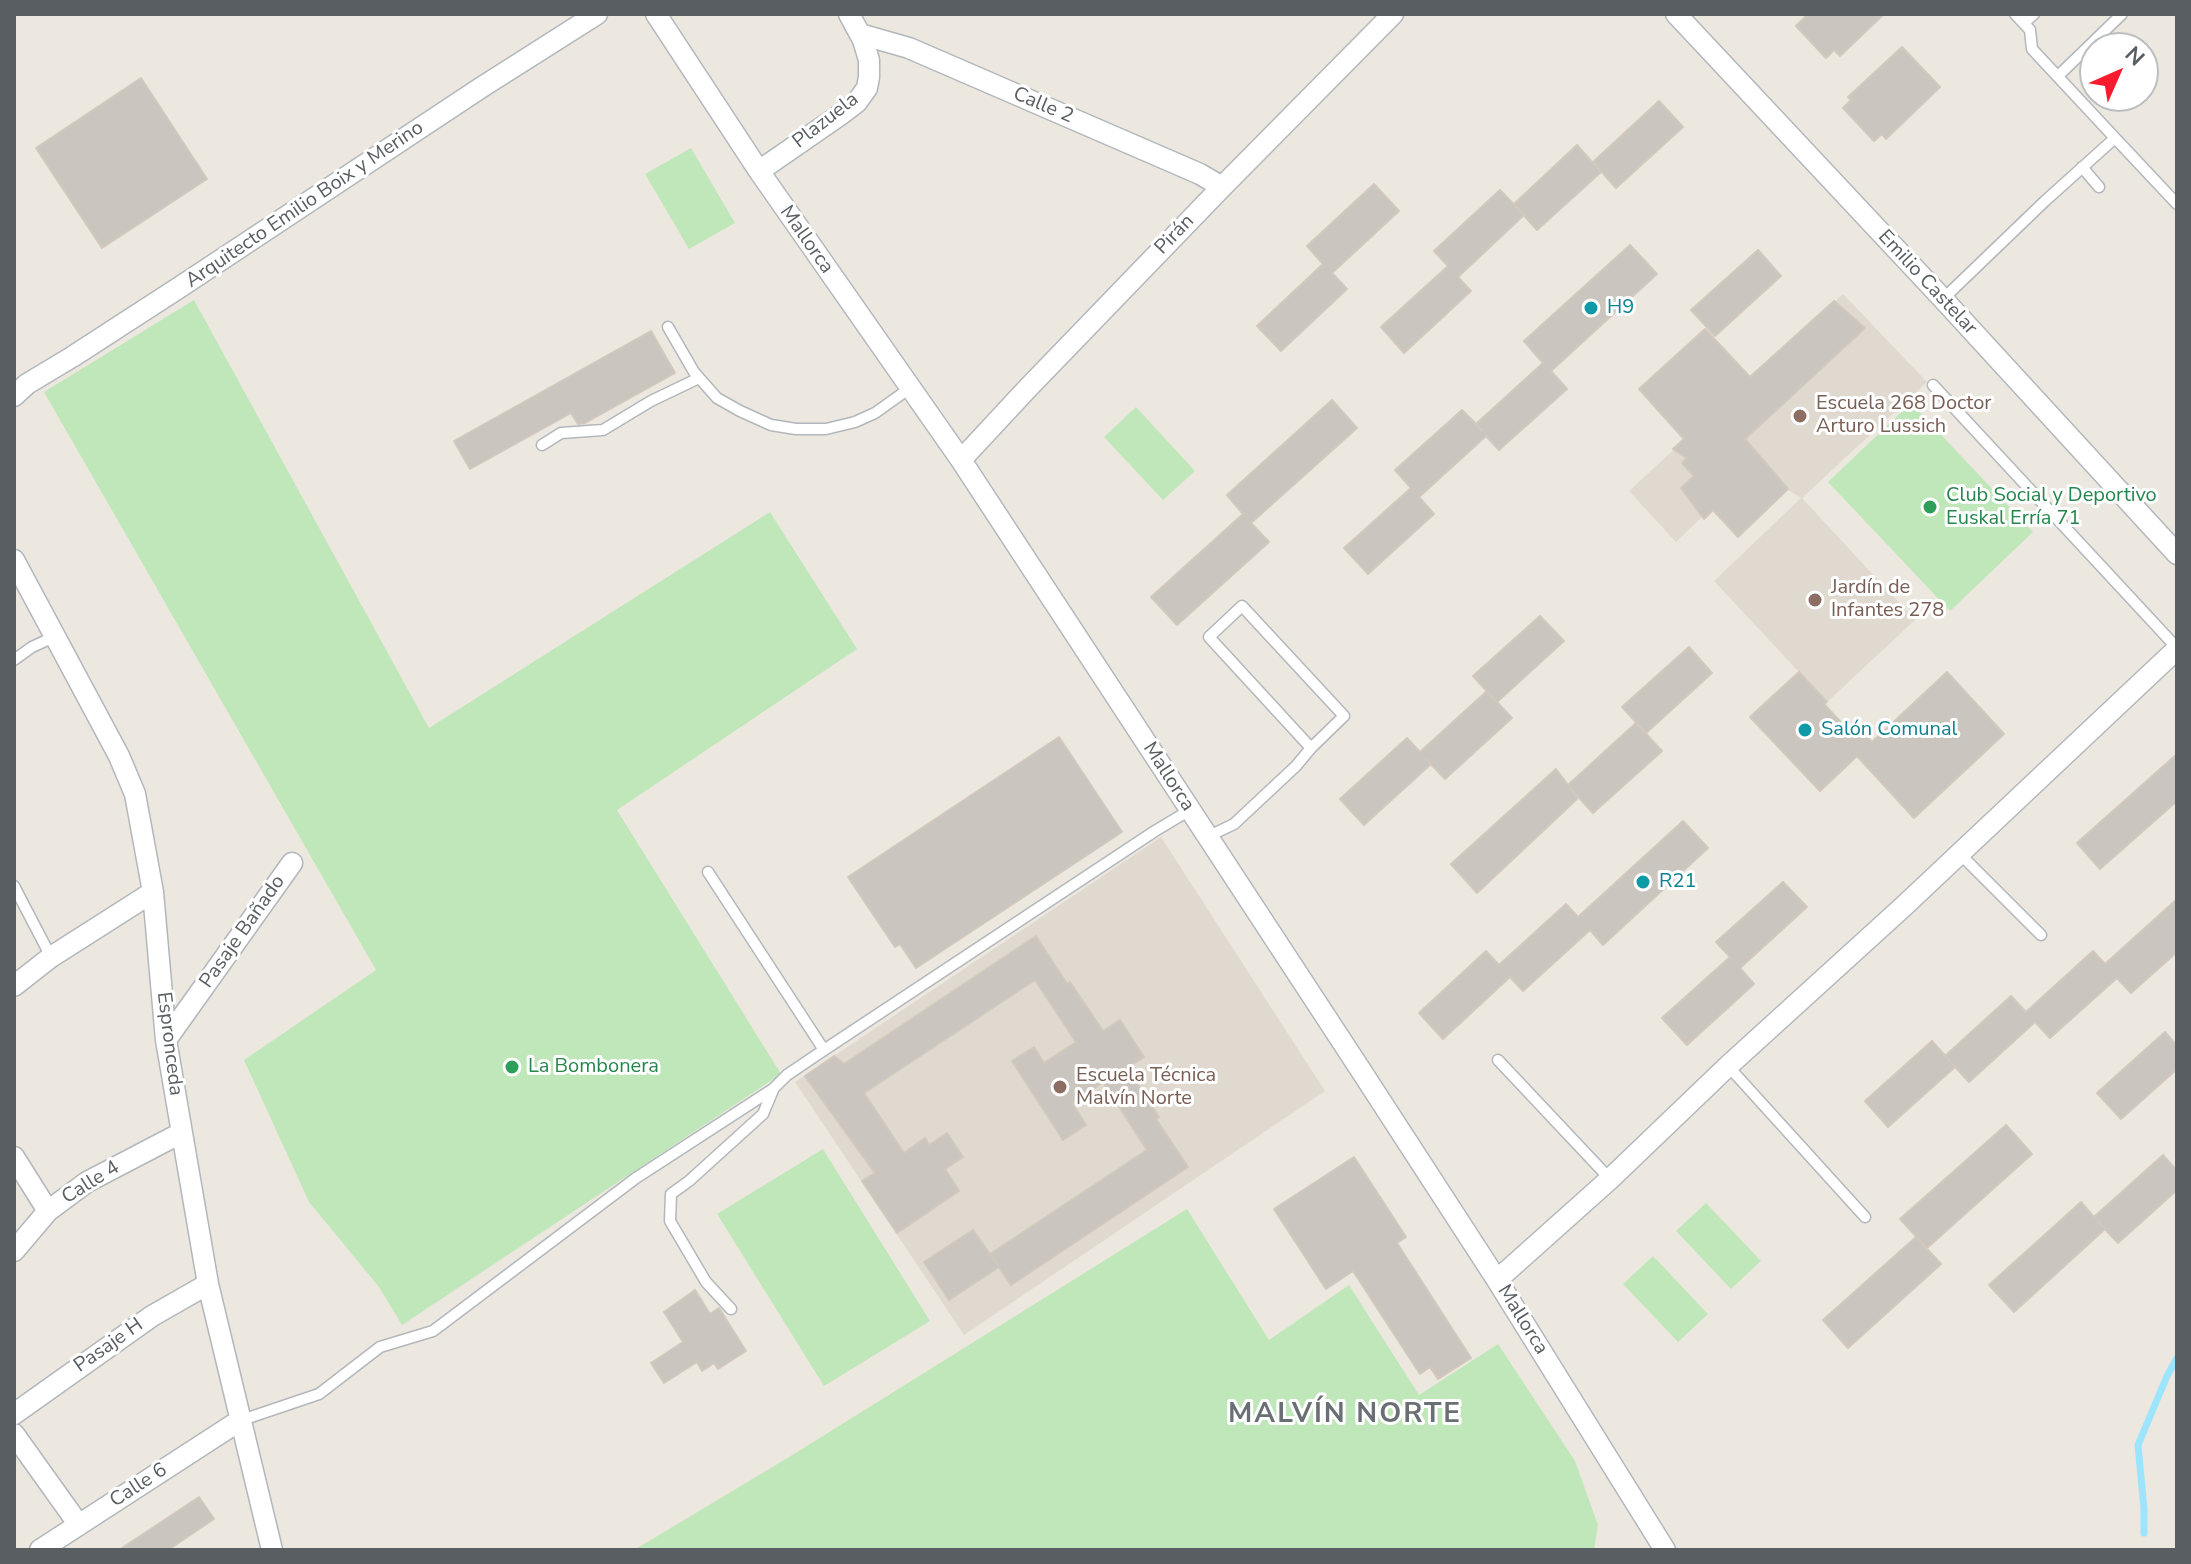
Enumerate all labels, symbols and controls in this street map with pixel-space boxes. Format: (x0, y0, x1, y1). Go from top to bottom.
north arrow (2079, 32, 2159, 112)
text: N (2118, 40, 2151, 73)
street label: Calle 2 (1009, 83, 1077, 129)
street label: Plazuela (788, 88, 864, 154)
street label: Arquitecto Emilio Boix y Merino (182, 116, 428, 294)
street label: Mallorca (774, 201, 838, 279)
street label: Pirán (1150, 210, 1200, 260)
street label: Emilio Castelar (1872, 226, 1982, 340)
place label: H9 (1607, 296, 1634, 320)
marker: H9 (1582, 299, 1600, 317)
place label: Escuela 268 Doctor Arturo Lussich (1816, 392, 1991, 439)
marker: Escuela 268 Doctor Arturo Lussich (1791, 407, 1809, 425)
place label: Club Social y Deportivo Euskal Erría 71 (1946, 484, 2157, 531)
marker: Club Social y Deportivo Euskal Erría 71 (1921, 498, 1939, 516)
place label: Jardín de Infantes 278 (1831, 576, 1944, 623)
marker: Jardín de Infantes 278 (1806, 591, 1824, 609)
place label: Salón Comunal (1821, 718, 1957, 742)
marker: Salón Comunal (1796, 721, 1814, 739)
street label: Mallorca (1137, 738, 1199, 816)
place label: R21 (1659, 870, 1696, 894)
street label: Pasaje Bañado (195, 871, 291, 993)
marker: R21 (1634, 873, 1652, 891)
street label: Espronceda (151, 991, 187, 1097)
place label: La Bombonera (528, 1055, 659, 1079)
marker: La Bombonera (503, 1058, 521, 1076)
place label: Escuela Técnica Malvín Norte (1076, 1064, 1216, 1111)
marker: Escuela Técnica Malvín Norte (1051, 1078, 1069, 1096)
street label: Calle 4 (58, 1156, 124, 1210)
street label: Mallorca (1491, 1281, 1553, 1359)
street label: Pasaje H (70, 1314, 148, 1378)
district label: MALVÍN NORTE (1228, 1398, 1462, 1432)
street label: Calle 6 (106, 1459, 172, 1513)

